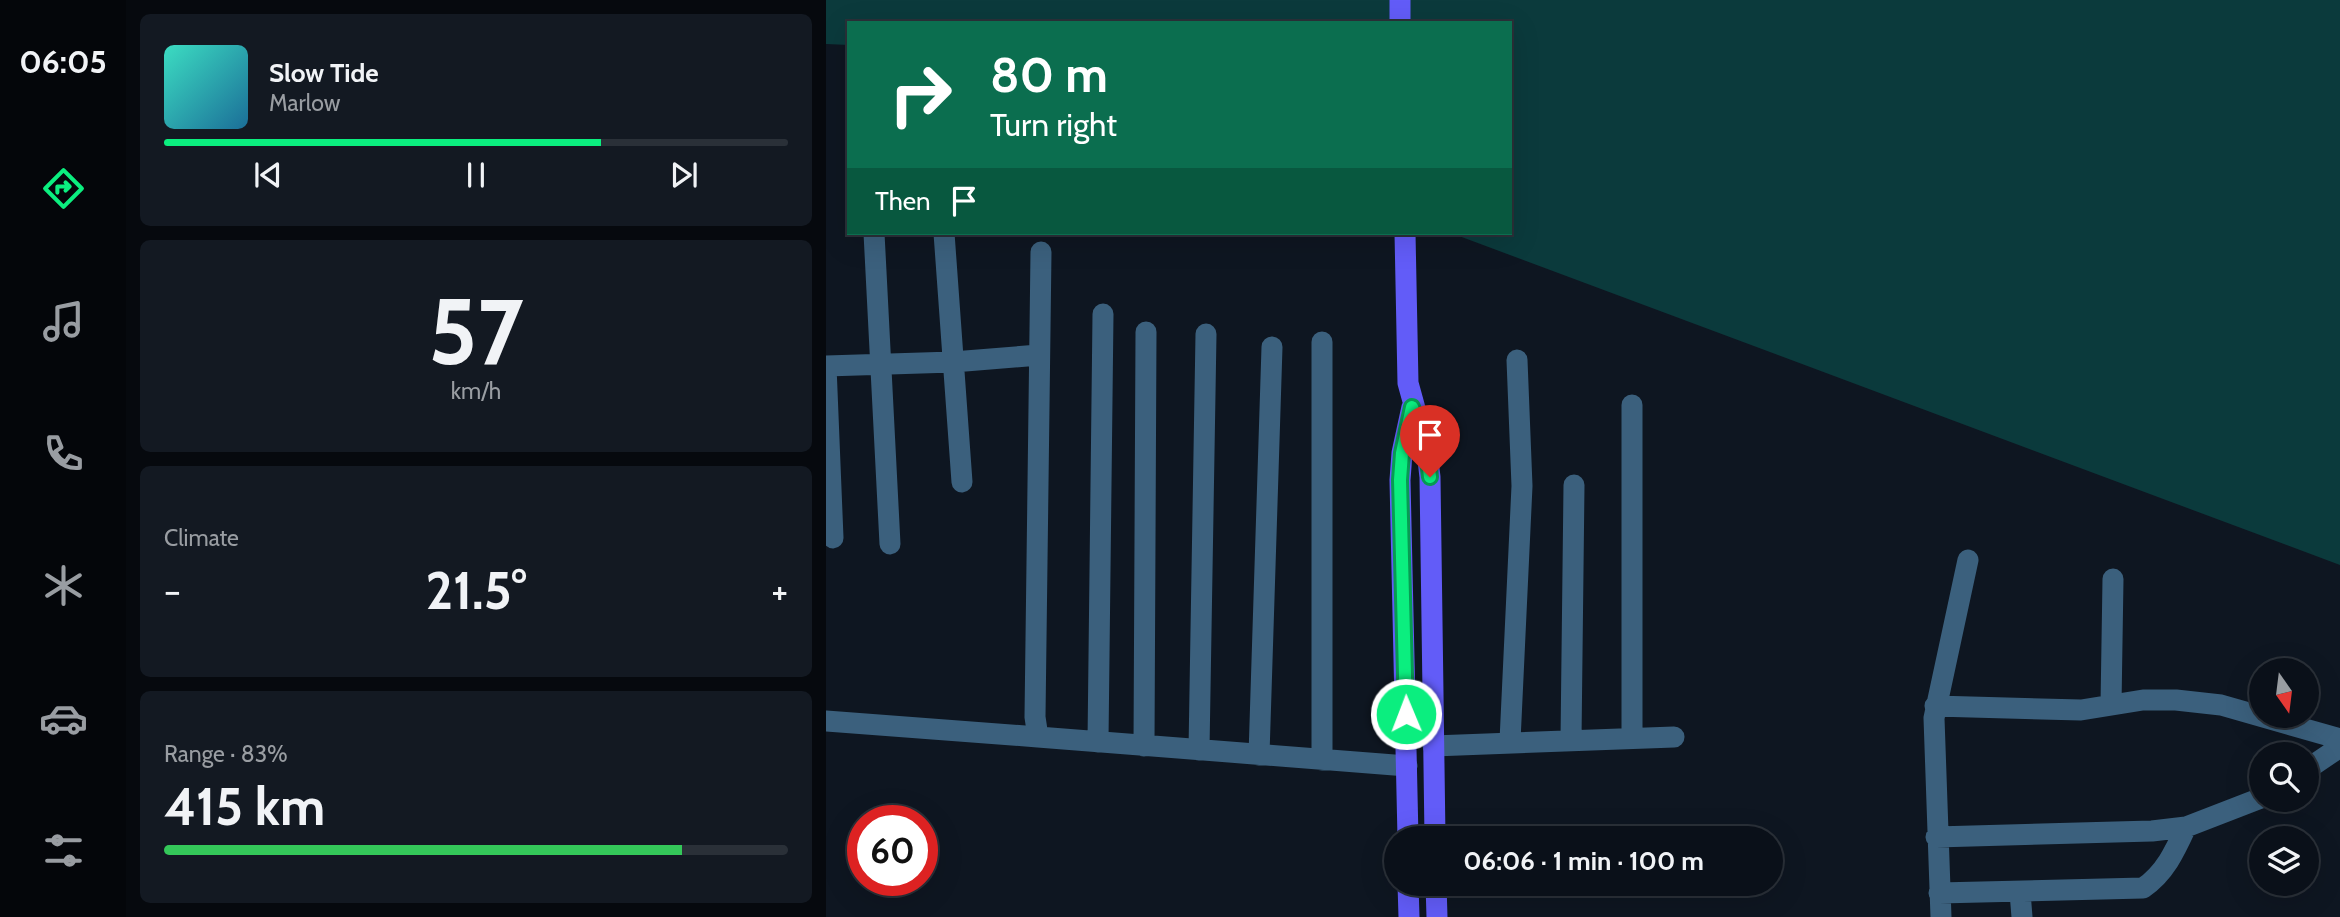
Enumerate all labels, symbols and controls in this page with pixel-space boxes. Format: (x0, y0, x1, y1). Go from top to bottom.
text: 06:05 (19, 42, 107, 81)
text: 80 m (990, 45, 1108, 104)
icon: right (875, 49, 966, 140)
text: Slow Tide (269, 57, 379, 89)
text: Marlow (269, 89, 340, 117)
text: Turn right (990, 105, 1117, 144)
icon: previous (249, 156, 287, 194)
icon: pause (457, 156, 495, 194)
icon: next (665, 156, 703, 194)
icon: directions (39, 164, 88, 213)
icon: arrive (945, 182, 983, 220)
text: Then (875, 185, 931, 217)
text: 57 (428, 276, 524, 387)
icon: music (39, 297, 88, 346)
text: km/h (451, 377, 501, 405)
pin (1400, 405, 1460, 477)
icon: arrive (1411, 416, 1449, 454)
icon: phone (39, 429, 88, 478)
text: Climate (164, 524, 239, 552)
text: 21.5° (425, 559, 527, 622)
icon: climate (39, 561, 88, 610)
text: − (164, 567, 181, 614)
text: + (771, 567, 788, 614)
north arrow (2249, 658, 2319, 728)
map controls (2249, 658, 2319, 896)
position arrow (1369, 677, 1443, 751)
icon: car (39, 694, 88, 743)
text: Range · 83% (164, 740, 288, 768)
button: search (2249, 742, 2319, 812)
text: 415 km (164, 775, 325, 838)
speed limit sign: 60 (847, 805, 938, 896)
icon: filters (39, 826, 88, 875)
button: layers (2249, 826, 2319, 896)
text: 06:06 · 1 min · 100 m (1463, 845, 1704, 877)

